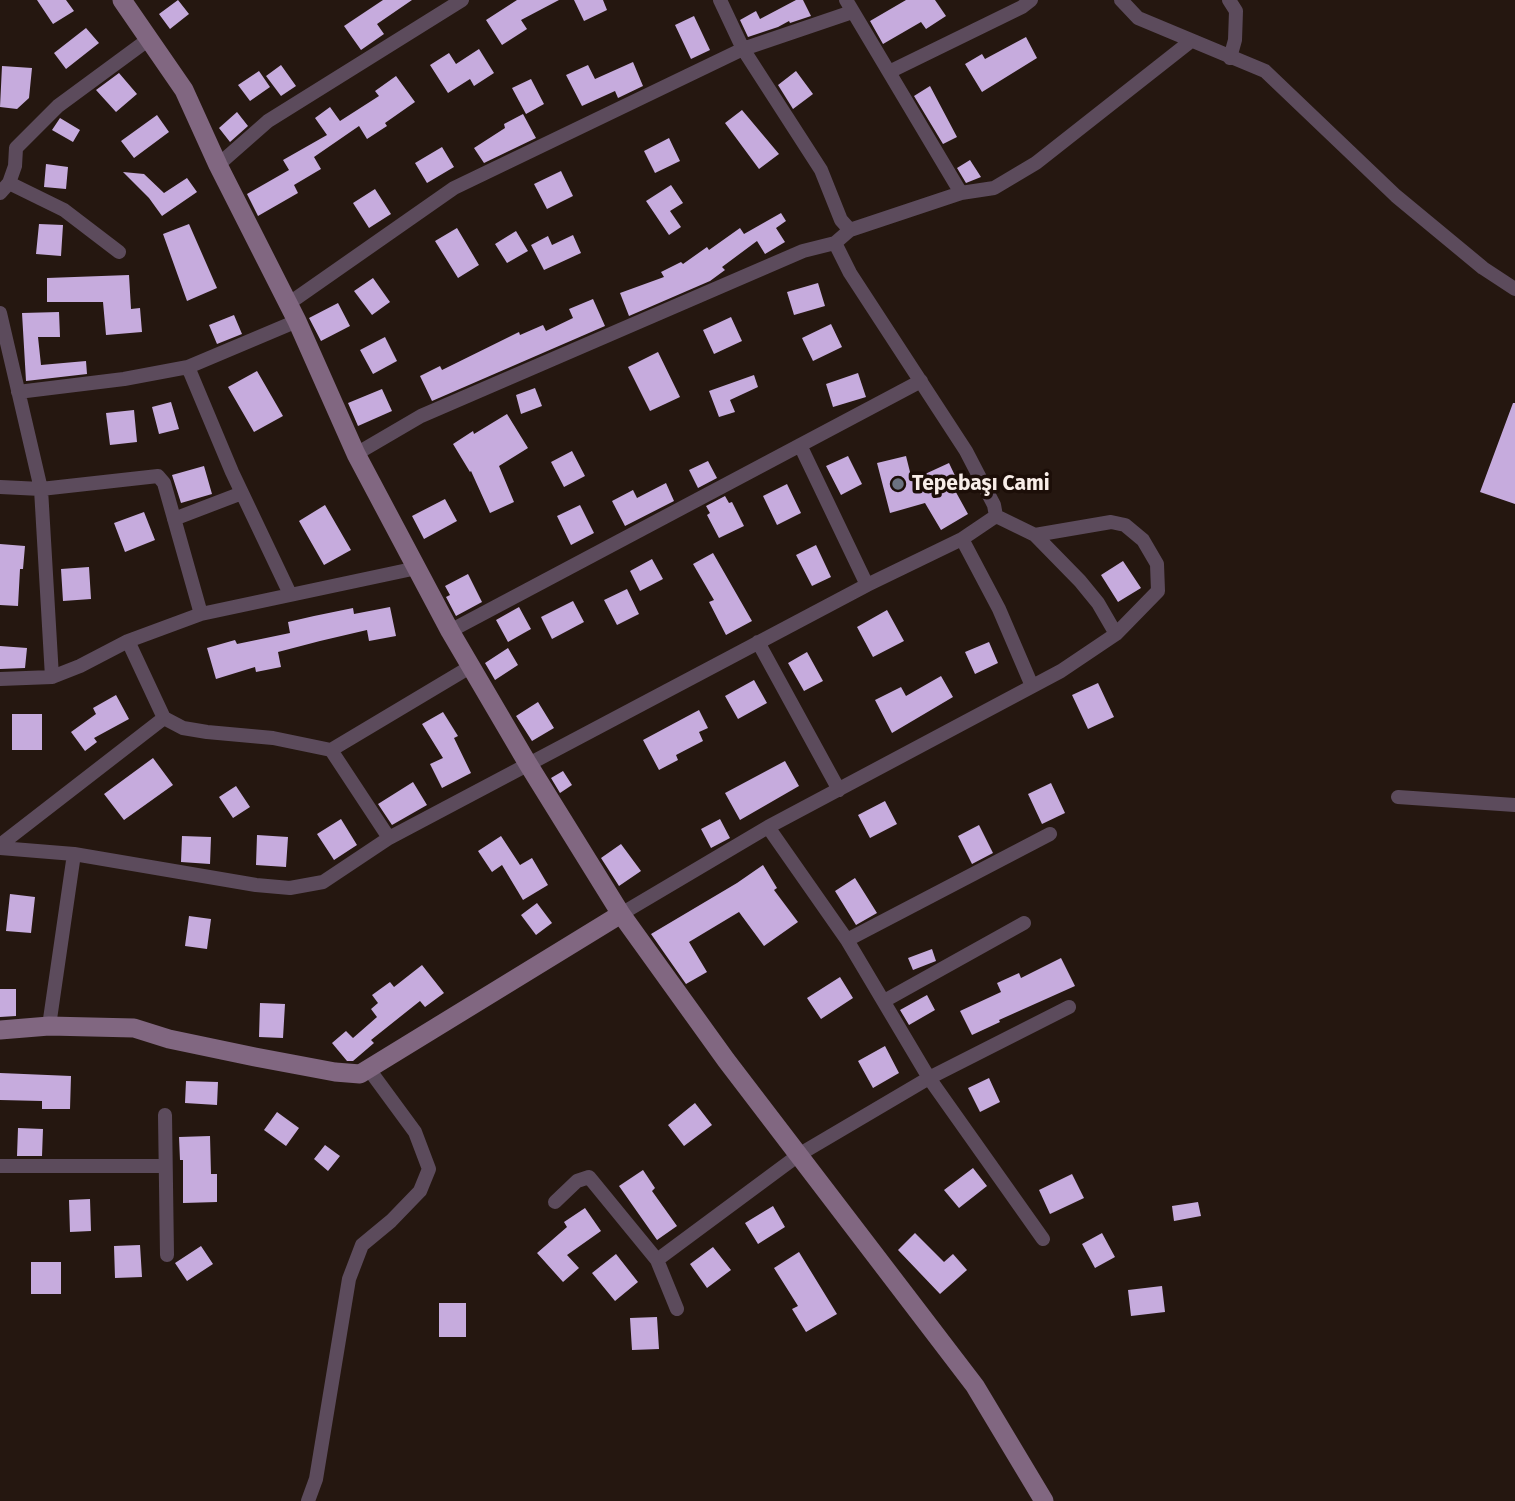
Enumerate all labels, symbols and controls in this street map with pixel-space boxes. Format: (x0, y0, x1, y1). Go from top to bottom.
place label: Tepebaşı Cami (912, 471, 1050, 497)
marker: Tepebaşı Cami (890, 476, 906, 492)

